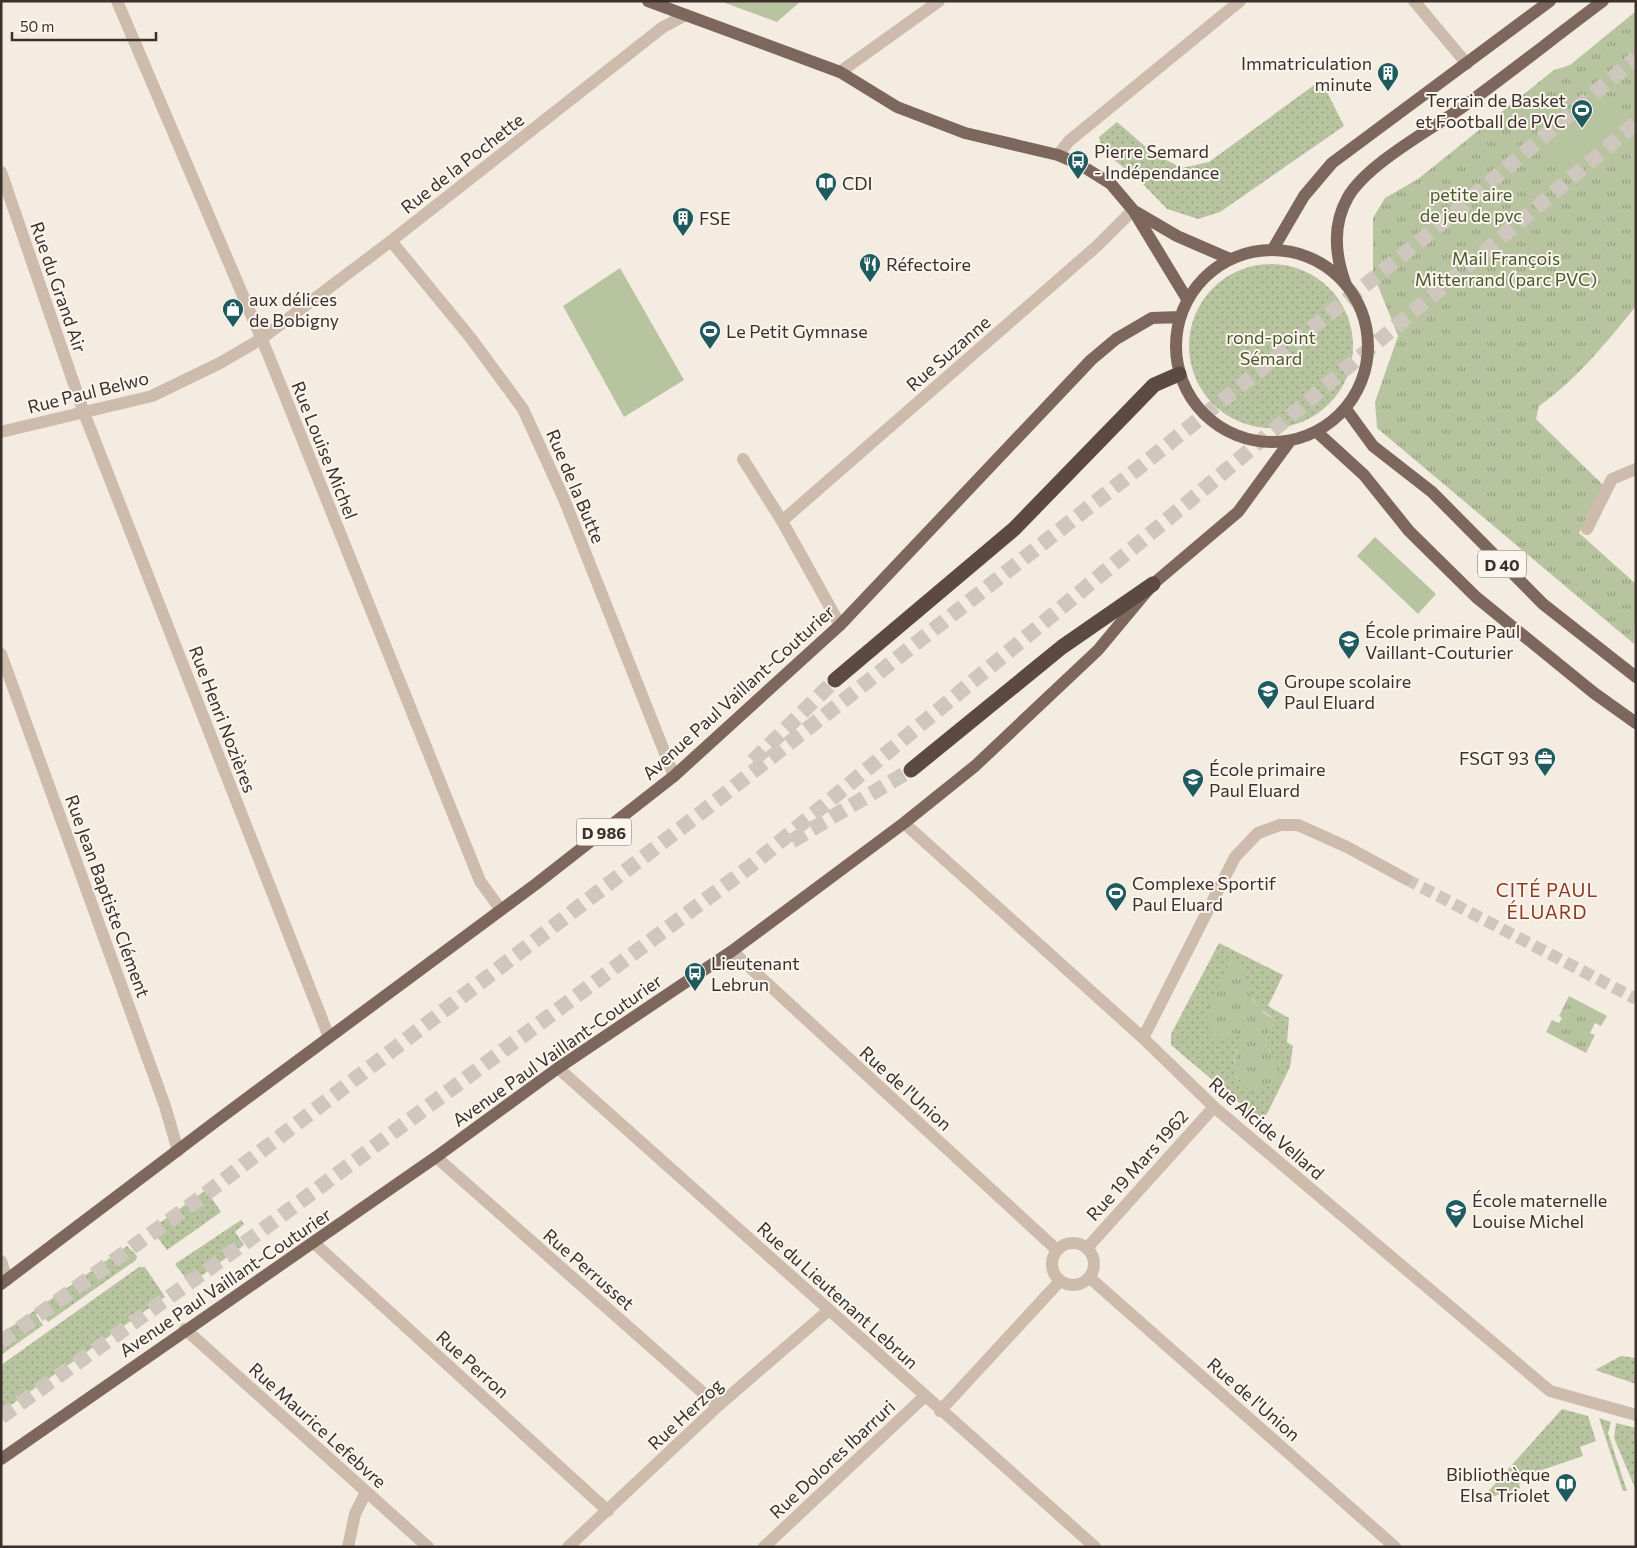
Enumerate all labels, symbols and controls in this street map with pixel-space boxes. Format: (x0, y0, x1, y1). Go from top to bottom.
scale bar (12, 10, 156, 42)
text: 50 m (20, 17, 54, 35)
place label: Immatriculation minute (1241, 52, 1372, 95)
building icon: Immatriculation minute (1376, 61, 1400, 92)
place label: Terrain de Basket et Football de PVC (1416, 89, 1566, 132)
sports icon: Terrain de Basket et Football de PVC (1570, 98, 1594, 129)
street label: Rue de la Pochette (396, 108, 528, 218)
place label: Pierre Semard - Indépendance (1094, 140, 1219, 183)
bus stop icon: Pierre Semard - Indépendance (1066, 149, 1090, 180)
library icon: CDI (814, 171, 838, 202)
place label: CDI (842, 172, 873, 194)
park label: petite aire de jeu de pvc (1420, 183, 1522, 226)
building icon: FSE (671, 206, 695, 237)
place label: FSE (699, 207, 731, 229)
street label: Rue du Grand Air (26, 219, 92, 355)
park label: Mail François Mitterrand (parc PVC) (1415, 247, 1597, 290)
restaurant icon: Réfectoire (858, 252, 882, 283)
place label: Réfectoire (886, 253, 971, 275)
place label: aux délices de Bobigny (249, 288, 339, 331)
shop icon: aux délices de Bobigny (221, 297, 245, 328)
street label: Rue Suzanne (902, 311, 994, 395)
sports icon: Le Petit Gymnase (698, 319, 722, 350)
place label: Le Petit Gymnase (726, 320, 868, 342)
park label: rond-point Sémard (1226, 326, 1316, 369)
street label: Rue Paul Belwo (25, 366, 151, 418)
street label: Rue Louise Michel (287, 378, 363, 522)
street label: Rue de la Butte (542, 426, 610, 546)
road number: D 40 (1478, 550, 1526, 578)
street label: Avenue Paul Vaillant-Couturier (638, 600, 838, 784)
place label: École primaire Paul Vaillant-Couturier (1365, 620, 1520, 663)
school or university icon: École primaire Paul Vaillant-Couturier (1337, 629, 1361, 660)
street label: Rue Henri Nozières (185, 642, 261, 796)
place label: Groupe scolaire Paul Eluard (1284, 670, 1411, 713)
school or university icon: Groupe scolaire Paul Eluard (1256, 679, 1280, 710)
office icon: FSGT 93 (1533, 746, 1557, 777)
place label: FSGT 93 (1459, 747, 1529, 769)
place label: École primaire Paul Eluard (1209, 758, 1325, 801)
school or university icon: École primaire Paul Eluard (1181, 767, 1205, 798)
street label: Rue Jean Baptiste Clément (61, 792, 155, 1000)
road number: D 986 (576, 819, 632, 846)
place label: Complexe Sportif Paul Eluard (1132, 872, 1277, 915)
district label: CITÉ PAUL ÉLUARD (1496, 878, 1598, 923)
sports icon: Complexe Sportif Paul Eluard (1104, 881, 1128, 912)
place label: Lieutenant Lebrun (711, 952, 800, 995)
bus stop icon: Lieutenant Lebrun (683, 961, 707, 992)
street label: Avenue Paul Vaillant-Couturier (448, 969, 666, 1131)
street label: Rue de l'Union (856, 1041, 956, 1135)
street label: Rue Alcide Vellard (1205, 1072, 1329, 1184)
street label: Rue 19 Mars 1962 (1081, 1105, 1193, 1225)
place label: École maternelle Louise Michel (1472, 1189, 1607, 1232)
school or university icon: École maternelle Louise Michel (1444, 1198, 1468, 1229)
street label: Avenue Paul Vaillant-Couturier (115, 1203, 335, 1361)
street label: Rue du Lieutenant Lebrun (753, 1217, 923, 1373)
street label: Rue Perrusset (539, 1224, 639, 1314)
street label: Rue Perron (432, 1326, 514, 1402)
street label: Rue de l'Union (1203, 1353, 1305, 1445)
street label: Rue Maurice Lefebvre (245, 1358, 391, 1492)
street label: Rue Herzog (643, 1374, 727, 1454)
street label: Rue Dolores Ibarruri (765, 1395, 899, 1523)
place label: Bibliothèque Elsa Triolet (1446, 1463, 1550, 1506)
library icon: Bibliothèque Elsa Triolet (1554, 1472, 1578, 1503)

